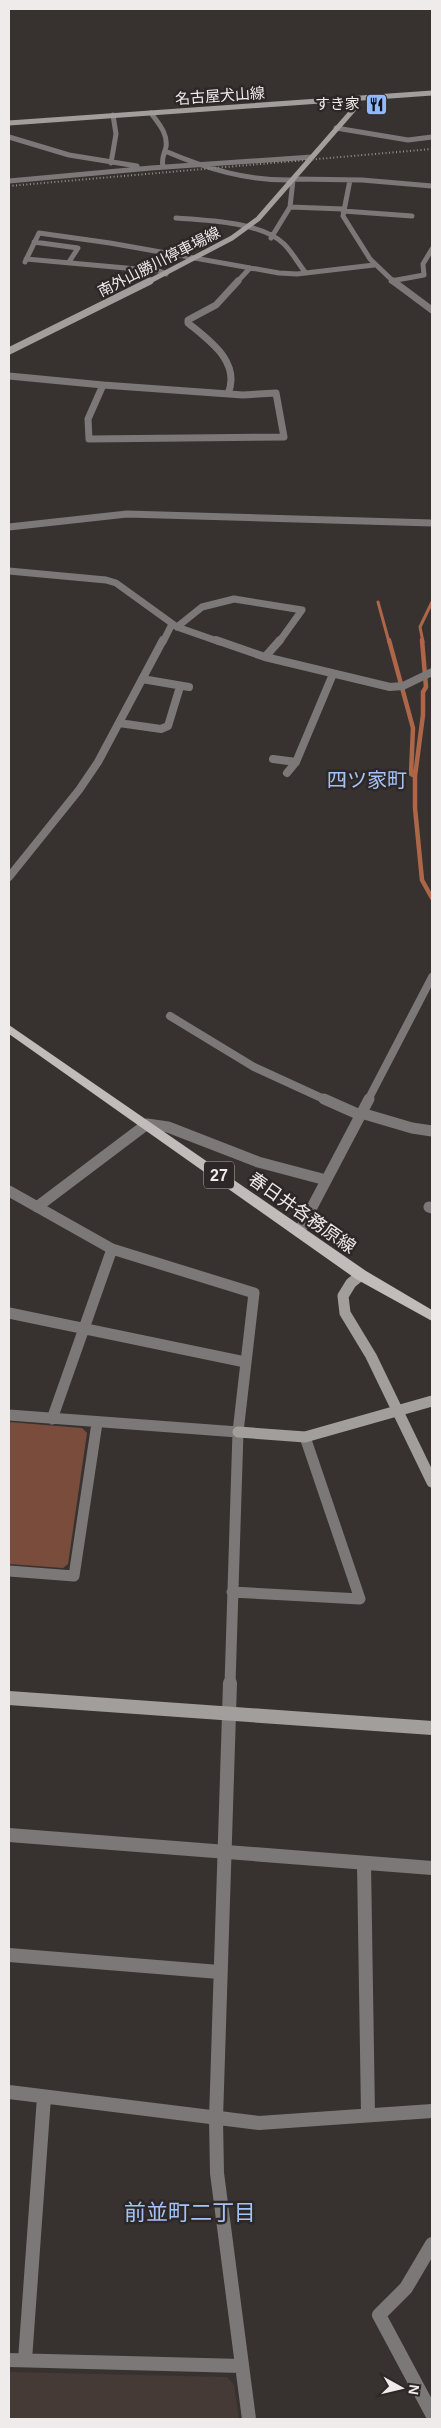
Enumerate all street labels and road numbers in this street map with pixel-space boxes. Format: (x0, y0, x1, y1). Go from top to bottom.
street label: 名古屋犬山線 (174, 84, 265, 107)
street label: 南外山勝川停車場線 (95, 223, 223, 300)
road number: 27 (204, 1162, 234, 1188)
street label: 春日井各務原線 (245, 1169, 359, 1257)

